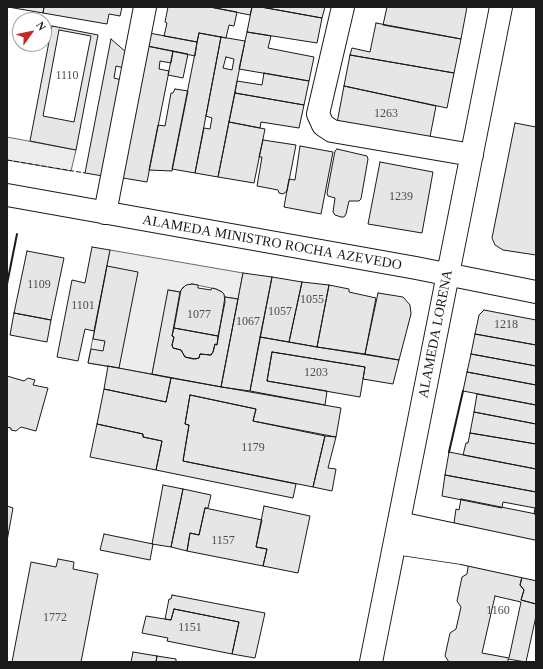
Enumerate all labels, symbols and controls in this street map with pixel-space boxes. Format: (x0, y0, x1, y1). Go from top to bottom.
north arrow (12, 12, 52, 52)
text: N (34, 19, 48, 33)
house number: 1110 (55, 69, 79, 83)
house number: 1263 (374, 107, 398, 121)
house number: 1239 (389, 190, 413, 204)
street label: ALAMEDA MINISTRO ROCHA AZEVEDO (141, 212, 403, 274)
street label: ALAMEDA LORENA (415, 268, 457, 400)
house number: 1109 (27, 278, 51, 292)
house number: 1055 (300, 293, 324, 307)
house number: 1101 (71, 299, 95, 313)
house number: 1057 (268, 305, 292, 319)
house number: 1077 (187, 308, 211, 322)
house number: 1067 (236, 315, 260, 329)
house number: 1218 (494, 318, 518, 332)
house number: 1203 (304, 366, 328, 380)
house number: 1179 (241, 441, 265, 455)
house number: 1157 (211, 534, 235, 548)
house number: 1160 (486, 604, 510, 618)
house number: 1772 (43, 611, 67, 625)
house number: 1151 (178, 621, 202, 635)

